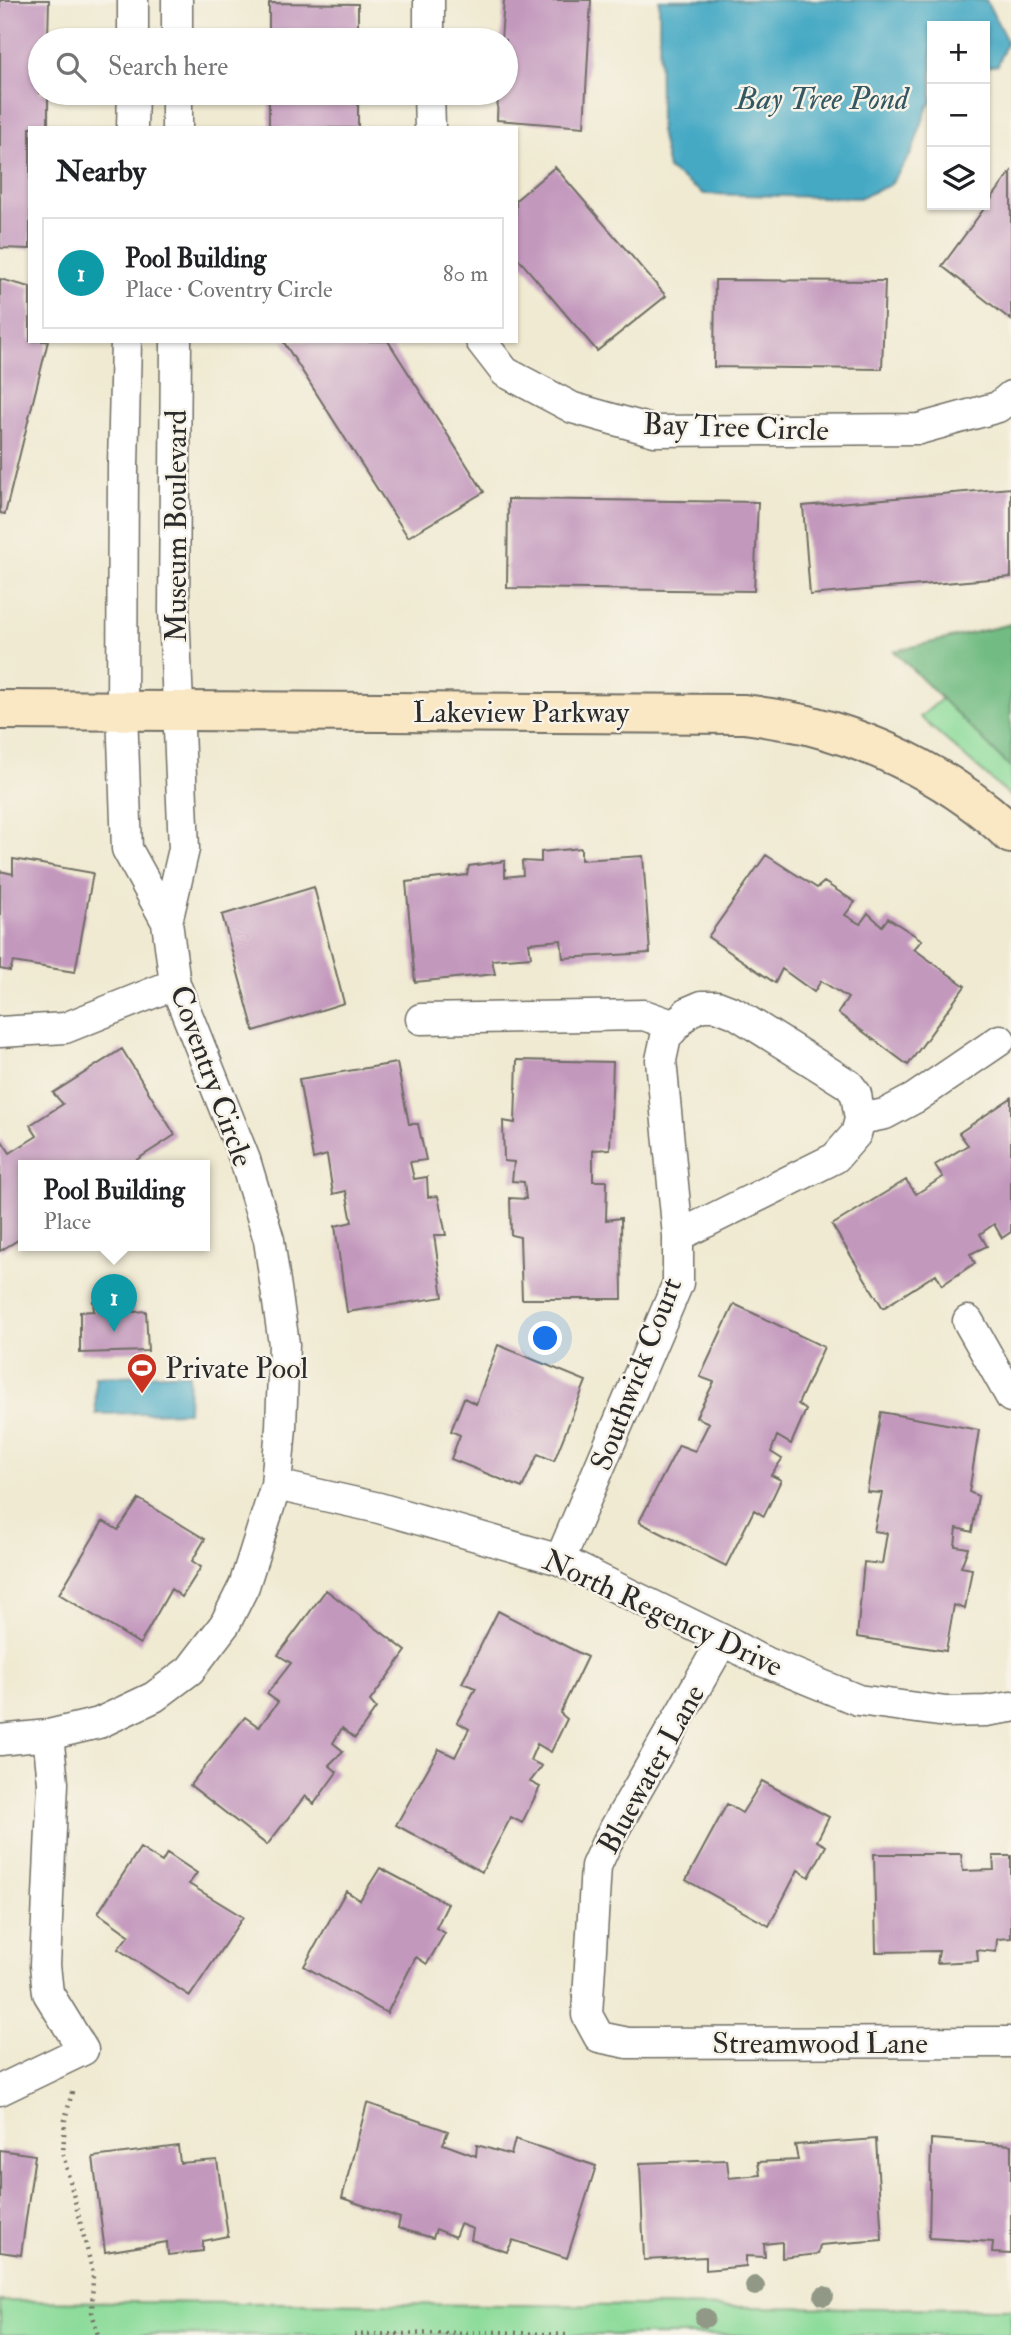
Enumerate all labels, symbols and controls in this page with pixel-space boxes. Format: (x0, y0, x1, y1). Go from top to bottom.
map controls (927, 21, 990, 210)
button: + (927, 21, 990, 84)
search box (28, 28, 518, 105)
icon: search (52, 48, 90, 86)
text: Search here (108, 51, 228, 83)
water label: Bay Tree Pond (733, 79, 911, 119)
button: − (927, 84, 990, 147)
button: layers (927, 147, 990, 210)
text: Nearby (56, 153, 146, 190)
text: Pool Building (125, 243, 266, 275)
text: 1 (77, 259, 85, 288)
text: 80 m (443, 259, 488, 288)
text: Place · Coventry Circle (125, 275, 333, 304)
street label: Bay Tree Circle (643, 406, 829, 449)
street label: Museum Boulevard (158, 409, 195, 642)
street label: Lakeview Parkway (413, 694, 630, 731)
street label: Coventry Circle (162, 981, 261, 1172)
popup (18, 1160, 210, 1251)
text: Pool Building (43, 1175, 185, 1207)
text: Place (43, 1207, 91, 1236)
street label: Southwick Court (583, 1272, 690, 1476)
pin: 1 (91, 1274, 137, 1332)
your location (528, 1321, 562, 1355)
place label: Private Pool (165, 1350, 308, 1387)
sports icon: Private Pool (125, 1351, 159, 1395)
street label: North Regency Drive (537, 1542, 789, 1685)
street label: Bluewater Lane (590, 1678, 713, 1860)
street label: Streamwood Lane (712, 2025, 928, 2062)

